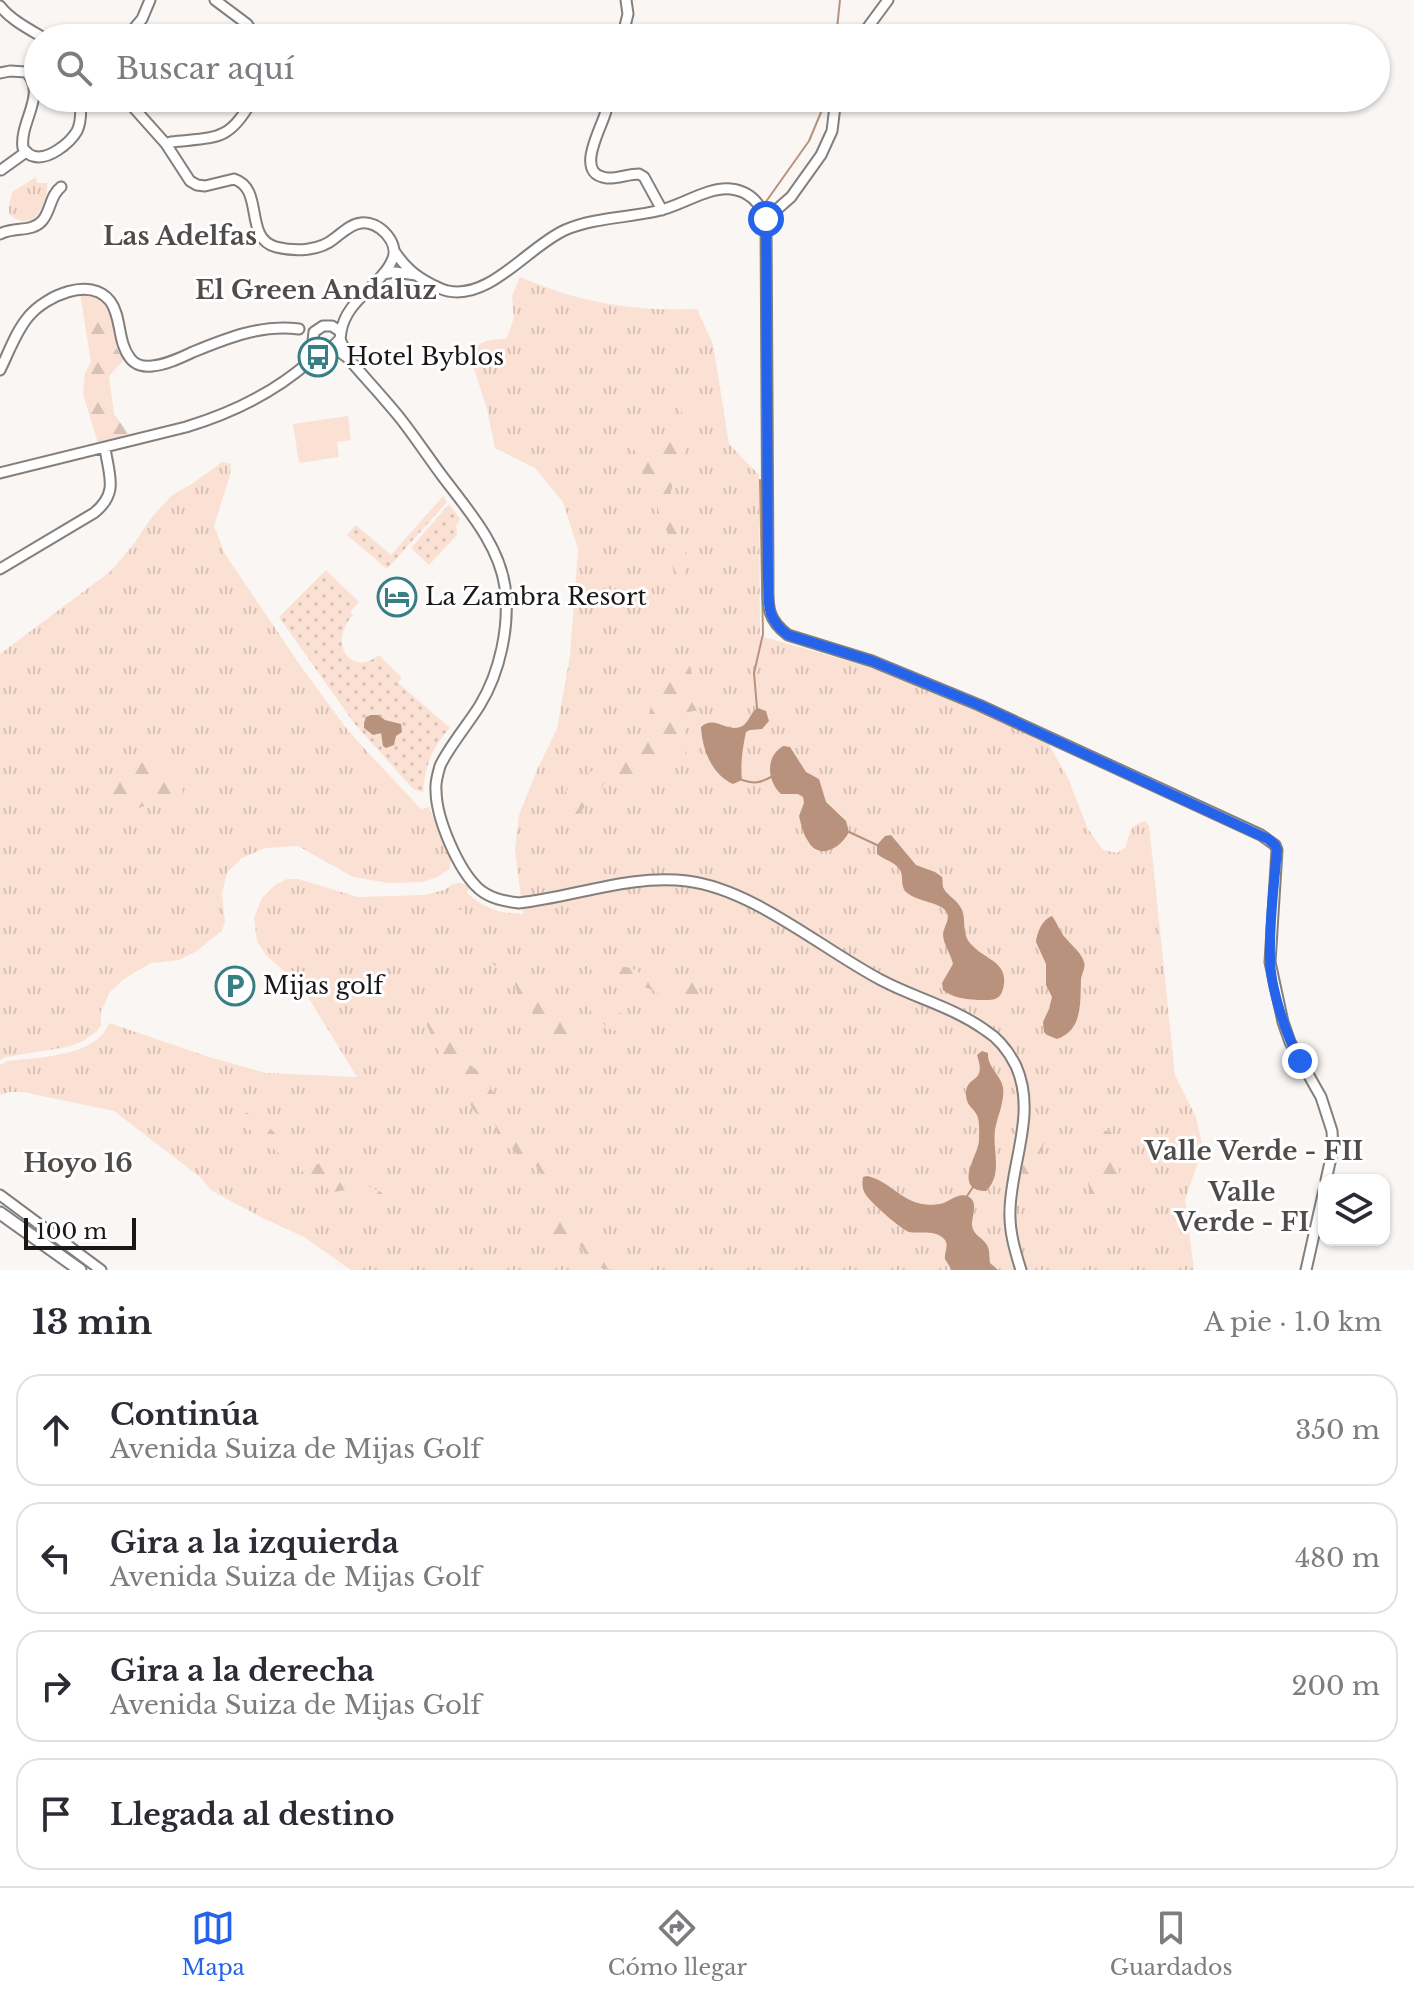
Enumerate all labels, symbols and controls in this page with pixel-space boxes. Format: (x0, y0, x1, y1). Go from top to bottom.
search box (24, 24, 1390, 112)
icon: search (52, 46, 96, 90)
text: Buscar aquí (116, 50, 294, 87)
route start (748, 201, 784, 237)
district label: Las Adelfas (103, 220, 257, 252)
district label: El Green Andaluz (195, 274, 437, 306)
bus stop icon: Hotel Byblos (297, 336, 339, 378)
place label: Hotel Byblos (346, 342, 504, 371)
hotel icon: La Zambra Resort (376, 576, 418, 618)
place label: La Zambra Resort (425, 582, 647, 611)
parking icon: Mijas golf (214, 965, 256, 1007)
place label: Mijas golf (263, 971, 386, 1000)
route end (1282, 1043, 1318, 1079)
district label: Valle Verde - FII (1144, 1135, 1363, 1167)
district label: Hoyo 16 (23, 1147, 133, 1179)
map controls (1318, 1174, 1390, 1246)
button: layers (1318, 1174, 1390, 1246)
district label: Valle Verde - FI (1174, 1176, 1309, 1238)
scale bar (24, 1214, 136, 1250)
text: 100 m (36, 1218, 107, 1245)
text: 13 min (32, 1301, 152, 1343)
text: A pie · 1.0 km (1204, 1306, 1382, 1338)
text: Continúa (110, 1396, 259, 1433)
icon: ahead (34, 1408, 78, 1452)
text: 350 m (1295, 1414, 1380, 1446)
text: Avenida Suiza de Mijas Golf (110, 1433, 481, 1465)
text: Gira a la izquierda (110, 1524, 399, 1561)
icon: left (34, 1536, 78, 1580)
text: 480 m (1295, 1542, 1380, 1574)
text: Avenida Suiza de Mijas Golf (110, 1561, 481, 1593)
text: Gira a la derecha (110, 1652, 375, 1689)
icon: right (34, 1664, 78, 1708)
text: 200 m (1291, 1670, 1380, 1702)
text: Avenida Suiza de Mijas Golf (110, 1689, 481, 1721)
icon: arrive (34, 1792, 78, 1836)
text: Llegada al destino (110, 1796, 395, 1833)
tab: Mapa (181, 1906, 245, 1981)
tab: Cómo llegar (608, 1906, 747, 1981)
tab: Guardados (1110, 1906, 1232, 1981)

